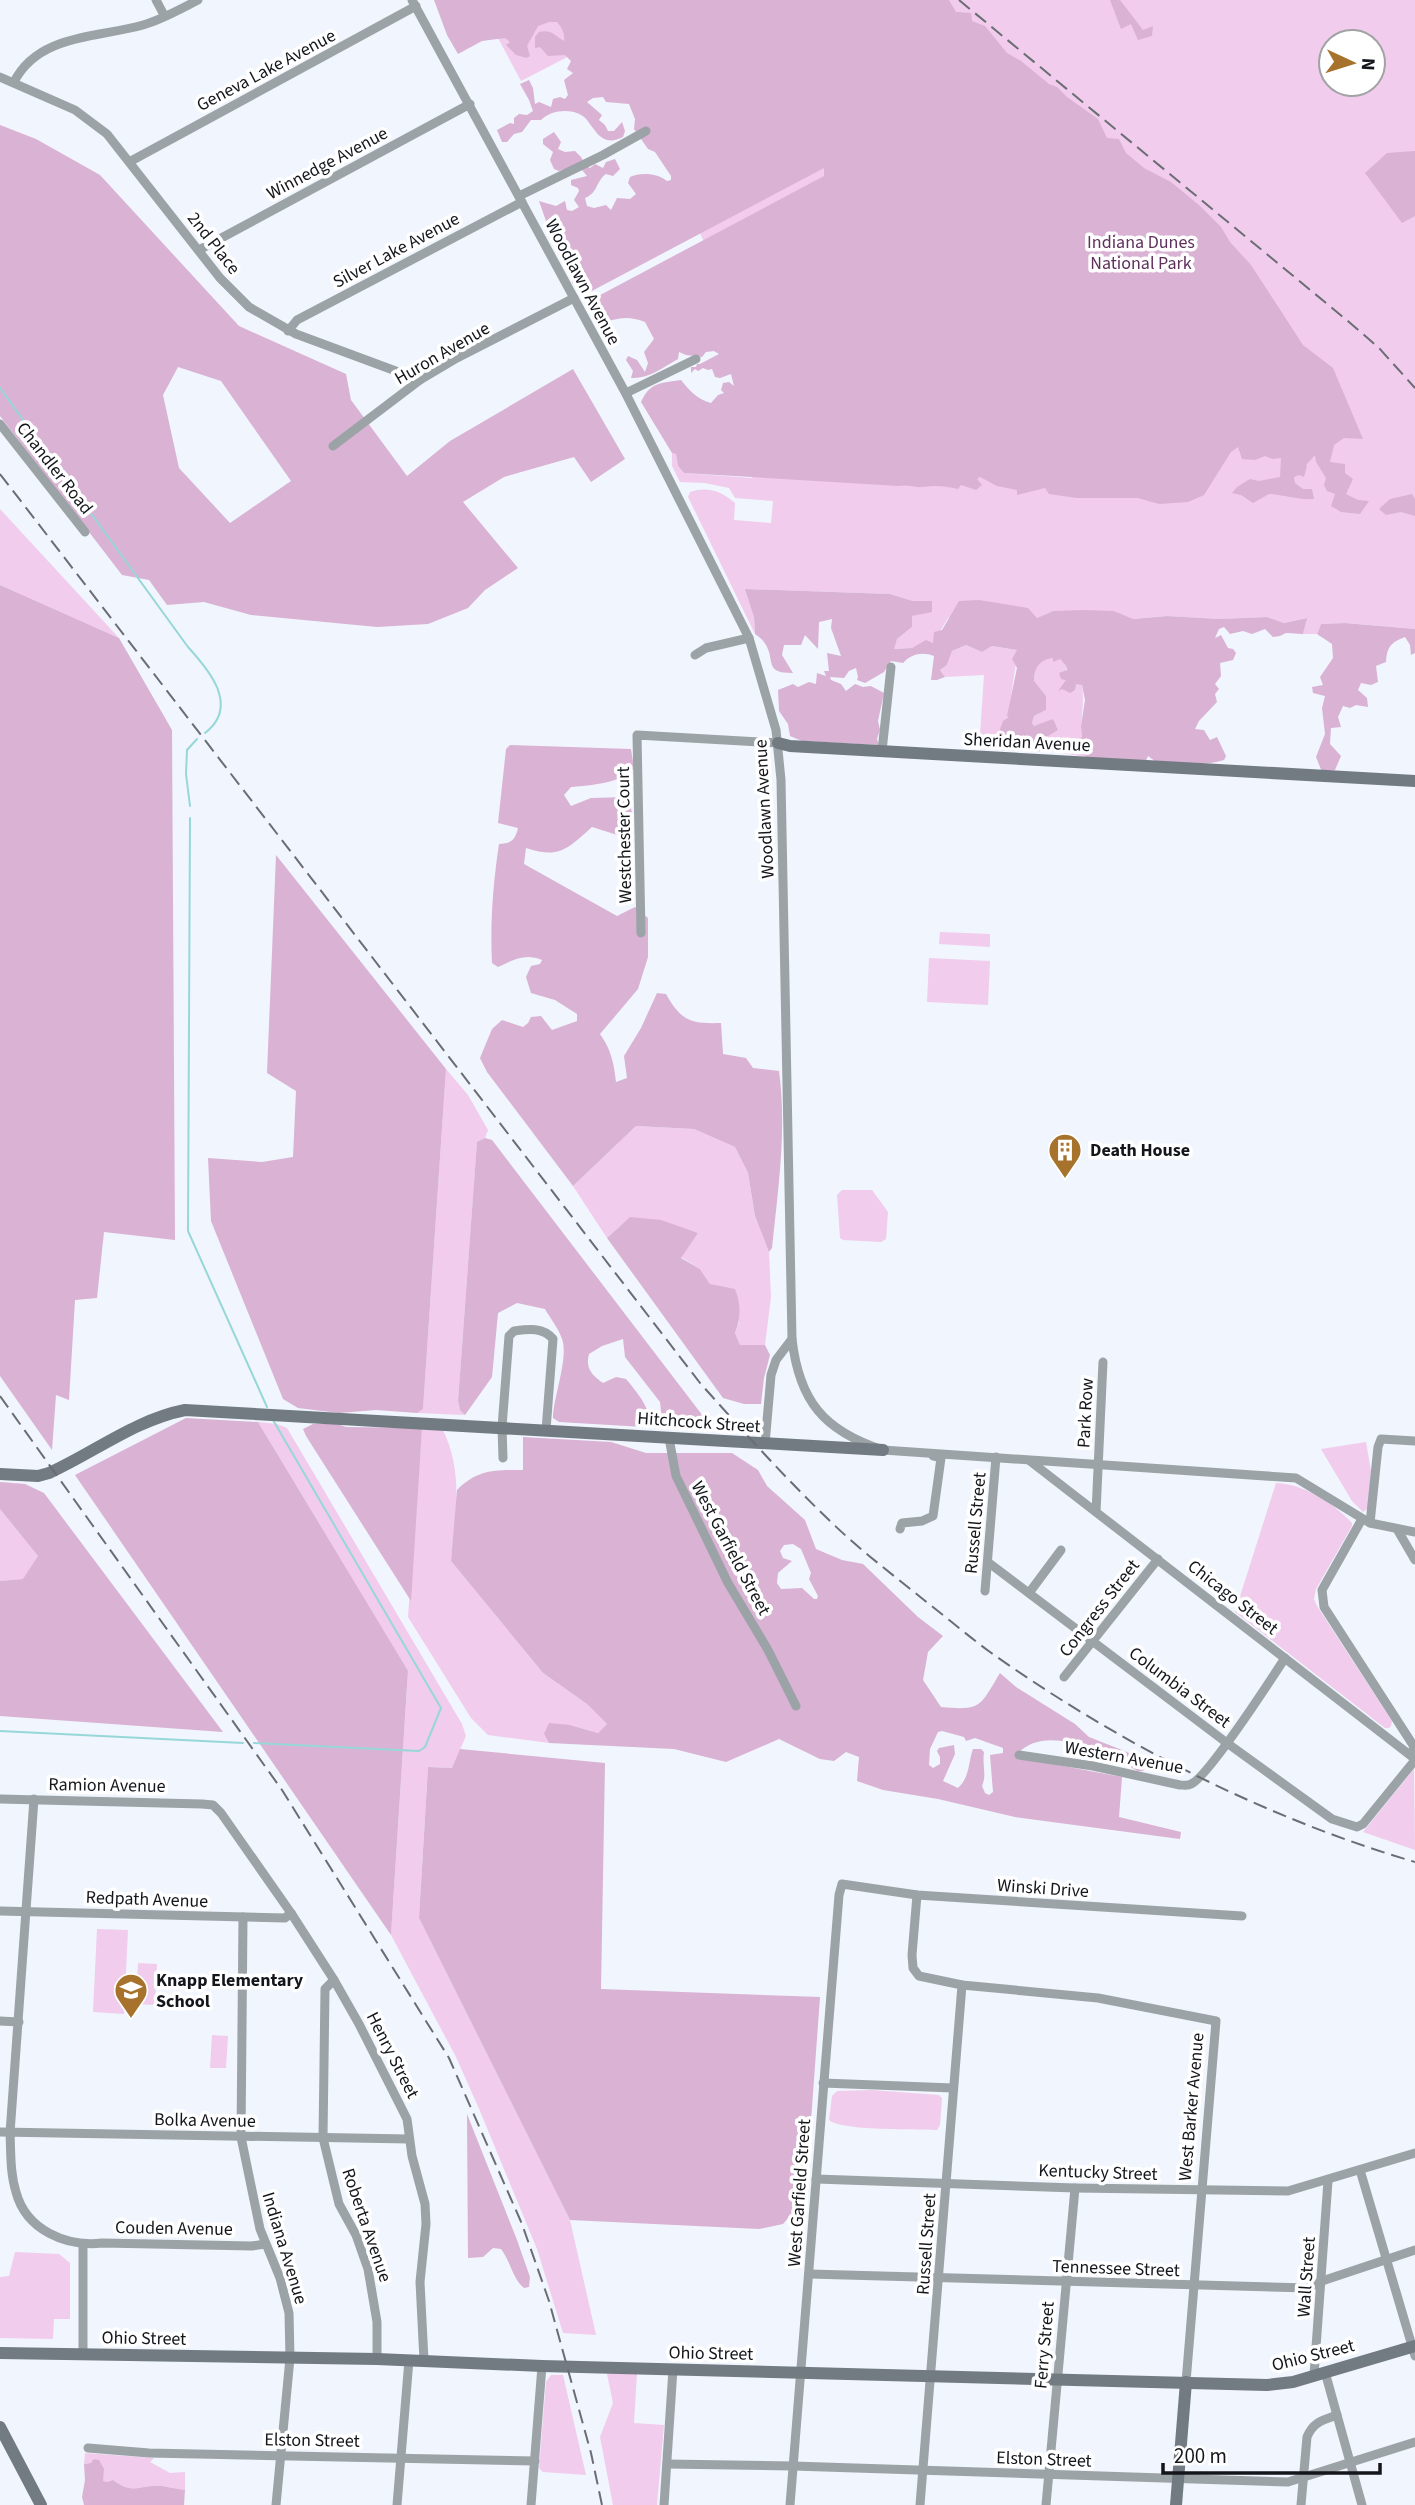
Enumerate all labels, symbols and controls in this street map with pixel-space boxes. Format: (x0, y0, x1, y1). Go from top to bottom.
street label: Geneva Lake Avenue (192, 23, 340, 118)
north arrow (1317, 28, 1387, 98)
text: N (1354, 57, 1381, 71)
street label: Winnedge Avenue (262, 121, 392, 206)
street label: Silver Lake Avenue (328, 206, 464, 294)
street label: 2nd Place (181, 207, 246, 280)
street label: Woodlawn Avenue (539, 215, 626, 350)
park label: Indiana Dunes National Park (1087, 230, 1195, 276)
street label: Huron Avenue (390, 316, 495, 391)
street label: Chandler Road (11, 417, 99, 520)
street label: Sheridan Avenue (963, 727, 1091, 758)
street label: Woodlawn Avenue (748, 739, 781, 879)
street label: Westchester Court (611, 766, 638, 904)
building icon: Death House (1046, 1131, 1084, 1180)
place label: Death House (1090, 1138, 1190, 1163)
street label: Park Row (1071, 1377, 1100, 1449)
street label: Hitchcock Street (637, 1406, 761, 1439)
street label: Russell Street (959, 1471, 992, 1575)
street label: West Garfield Street (685, 1477, 776, 1620)
street label: Congress Street (1053, 1554, 1145, 1662)
street label: Chicago Street (1182, 1554, 1283, 1641)
street label: Columbia Street (1124, 1641, 1236, 1734)
street label: Western Avenue (1063, 1735, 1185, 1780)
street label: Ramion Avenue (48, 1772, 166, 1799)
street label: Winski Drive (996, 1873, 1090, 1904)
street label: Redpath Avenue (85, 1885, 209, 1914)
place label: Knapp Elementary School (156, 1968, 304, 2014)
school or university icon: Knapp Elementary School (112, 1971, 150, 2020)
street label: Henry Street (360, 2008, 425, 2103)
street label: West Barker Avenue (1173, 2032, 1210, 2182)
street label: Bolka Avenue (154, 2107, 256, 2134)
street label: West Garfield Street (782, 2118, 817, 2268)
street label: Kentucky Street (1038, 2158, 1158, 2187)
street label: Roberta Avenue (335, 2165, 398, 2285)
street label: Indiana Avenue (256, 2189, 313, 2307)
street label: Russell Street (910, 2192, 943, 2296)
street label: Couden Avenue (115, 2215, 233, 2242)
street label: Wall Street (1291, 2236, 1322, 2318)
street label: Tennessee Street (1052, 2254, 1180, 2283)
street label: Ferry Street (1028, 2300, 1061, 2390)
street label: Ohio Street (101, 2325, 187, 2352)
street label: Ohio Street (1269, 2333, 1357, 2378)
street label: Ohio Street (668, 2340, 754, 2367)
street label: Elston Street (264, 2427, 360, 2454)
scale bar (1163, 2432, 1380, 2476)
text: 200 m (1174, 2441, 1227, 2471)
street label: Elston Street (996, 2445, 1092, 2474)

